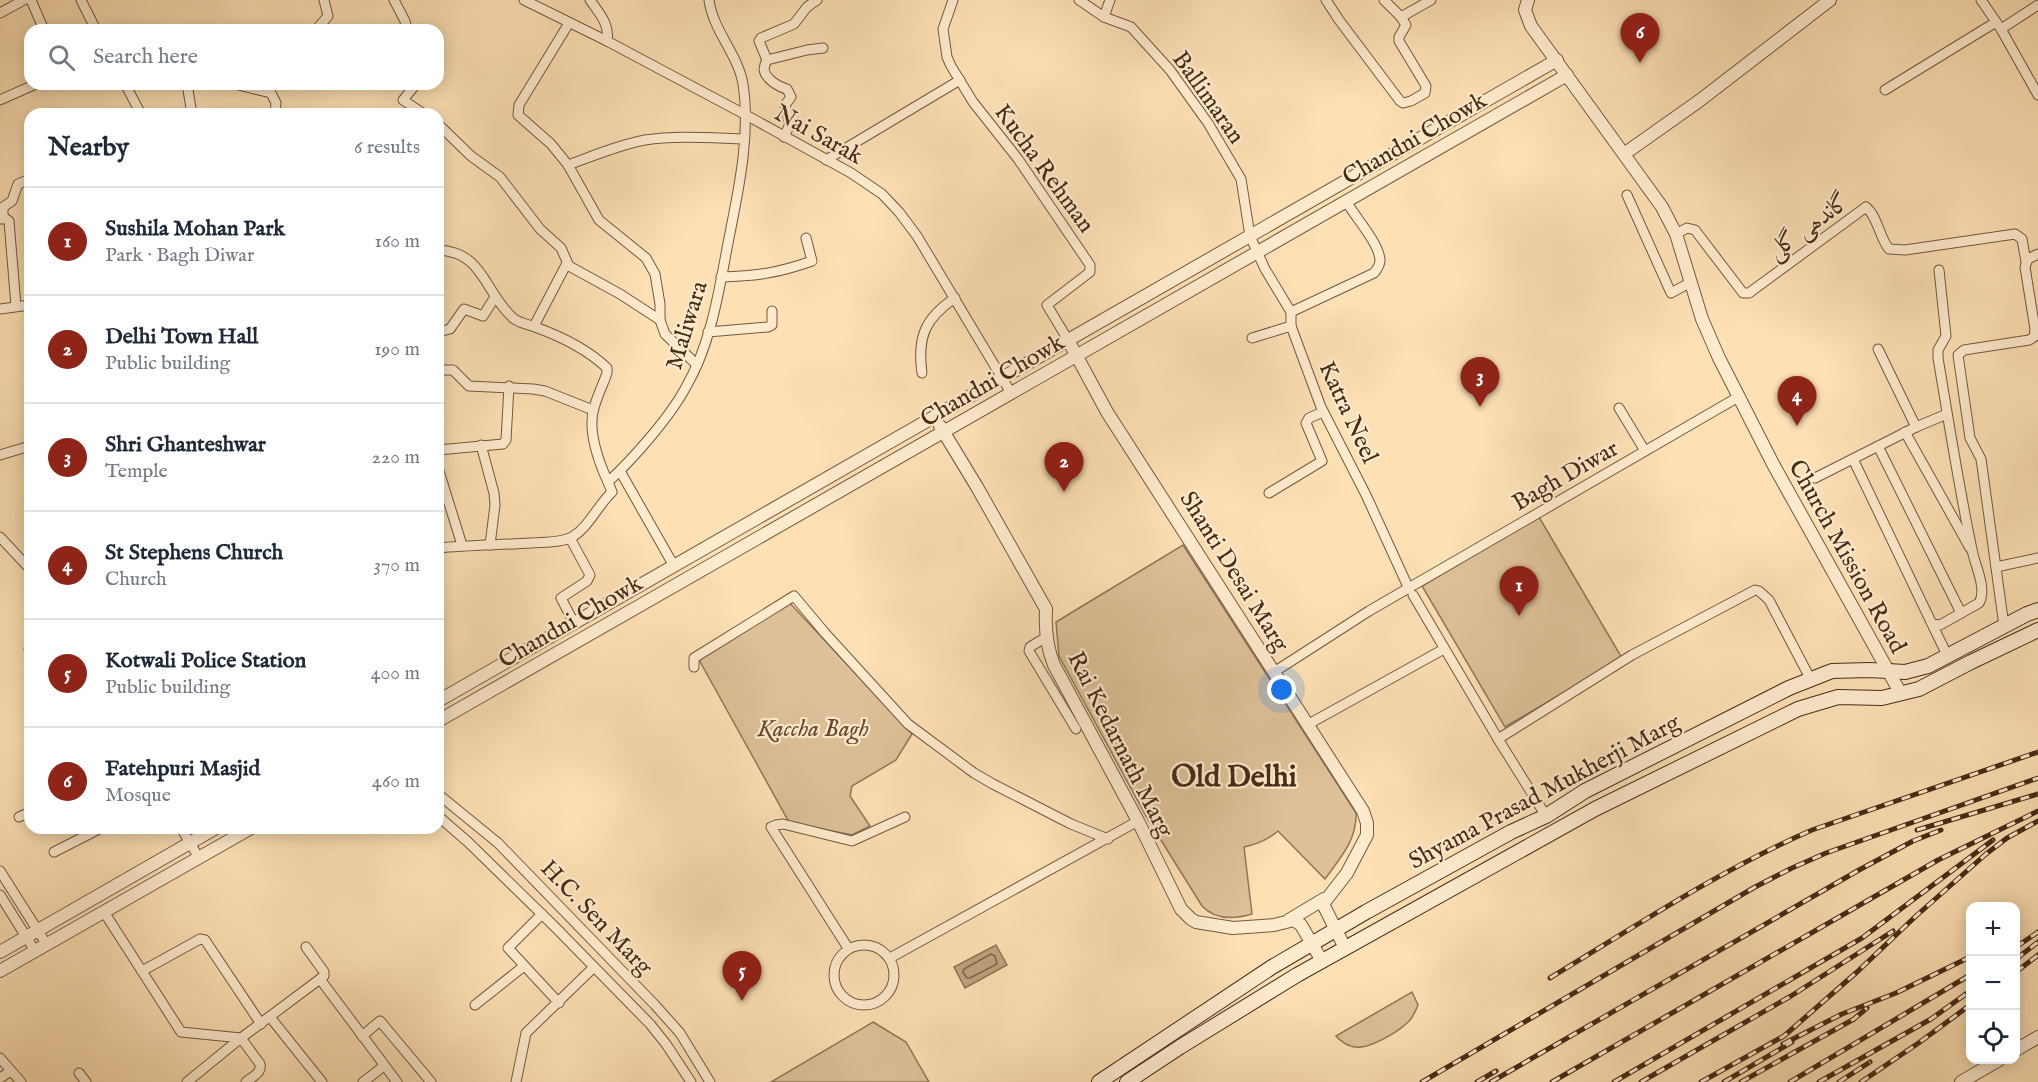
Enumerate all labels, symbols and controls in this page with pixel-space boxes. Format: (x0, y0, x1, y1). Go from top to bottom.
pin: 6 (1620, 14, 1660, 63)
search box (24, 24, 444, 90)
icon: search (45, 41, 78, 74)
text: Search here (93, 43, 198, 71)
street label: Ballimaran (1164, 45, 1251, 151)
street label: Chandni Chowk (1337, 85, 1492, 193)
street label: Nai Sarak (768, 98, 868, 172)
street label: Kucha Rehman (987, 98, 1101, 240)
text: Nearby (48, 131, 129, 164)
text: 6 results (354, 135, 420, 160)
street label: گاندھی گلی (1761, 186, 1856, 267)
text: Sushila Mohan Park (105, 215, 285, 243)
text: 1 (64, 229, 71, 254)
text: 160 m (374, 229, 420, 254)
text: Park · Bagh Diwar (105, 243, 254, 268)
street label: Maliwara (659, 277, 716, 374)
text: Delhi Town Hall (105, 323, 258, 351)
street label: Chandni Chowk (915, 327, 1070, 435)
text: 2 (63, 337, 72, 362)
text: 190 m (374, 337, 420, 362)
text: Public building (105, 351, 230, 376)
street label: Katra Neel (1311, 357, 1385, 469)
pin: 3 (1460, 358, 1500, 407)
pin: 4 (1778, 376, 1816, 426)
text: Shri Ghanteshwar (105, 431, 266, 459)
street label: Bagh Diwar (1507, 433, 1625, 519)
pin: 2 (1044, 442, 1084, 492)
text: 3 (64, 445, 71, 470)
text: 220 m (372, 445, 420, 470)
street label: Church Mission Road (1781, 454, 1913, 659)
text: Temple (105, 459, 168, 484)
street label: Shanti Desai Marg (1172, 486, 1296, 659)
text: St Stephens Church (105, 539, 283, 567)
text: 4 (63, 553, 72, 578)
text: 370 m (374, 553, 420, 578)
pin: 1 (1500, 566, 1538, 616)
text: Church (105, 567, 167, 592)
street label: Chandni Chowk (493, 568, 648, 676)
street label: Rai Kedarnath Marg (1059, 646, 1180, 844)
text: Kotwali Police Station (105, 647, 306, 675)
text: 5 (64, 661, 71, 686)
text: 400 m (371, 661, 420, 686)
text: Public building (105, 675, 230, 700)
your location (1267, 675, 1296, 704)
street label: Shyama Prasad Mukherji Marg (1404, 707, 1687, 877)
park label: Kaccha Bagh (756, 714, 869, 745)
text: Fatehpuri Masjid (105, 755, 260, 783)
district label: Old Delhi (1171, 759, 1297, 797)
text: 6 (63, 769, 72, 794)
text: 460 m (372, 769, 420, 794)
text: Mosque (105, 783, 171, 808)
street label: H.C. Sen Marg (533, 854, 659, 983)
map controls (1966, 902, 2020, 1064)
button: + (1966, 902, 2020, 956)
pin: 5 (722, 952, 762, 1001)
button: − (1966, 956, 2020, 1010)
button: locate (1966, 1010, 2020, 1064)

